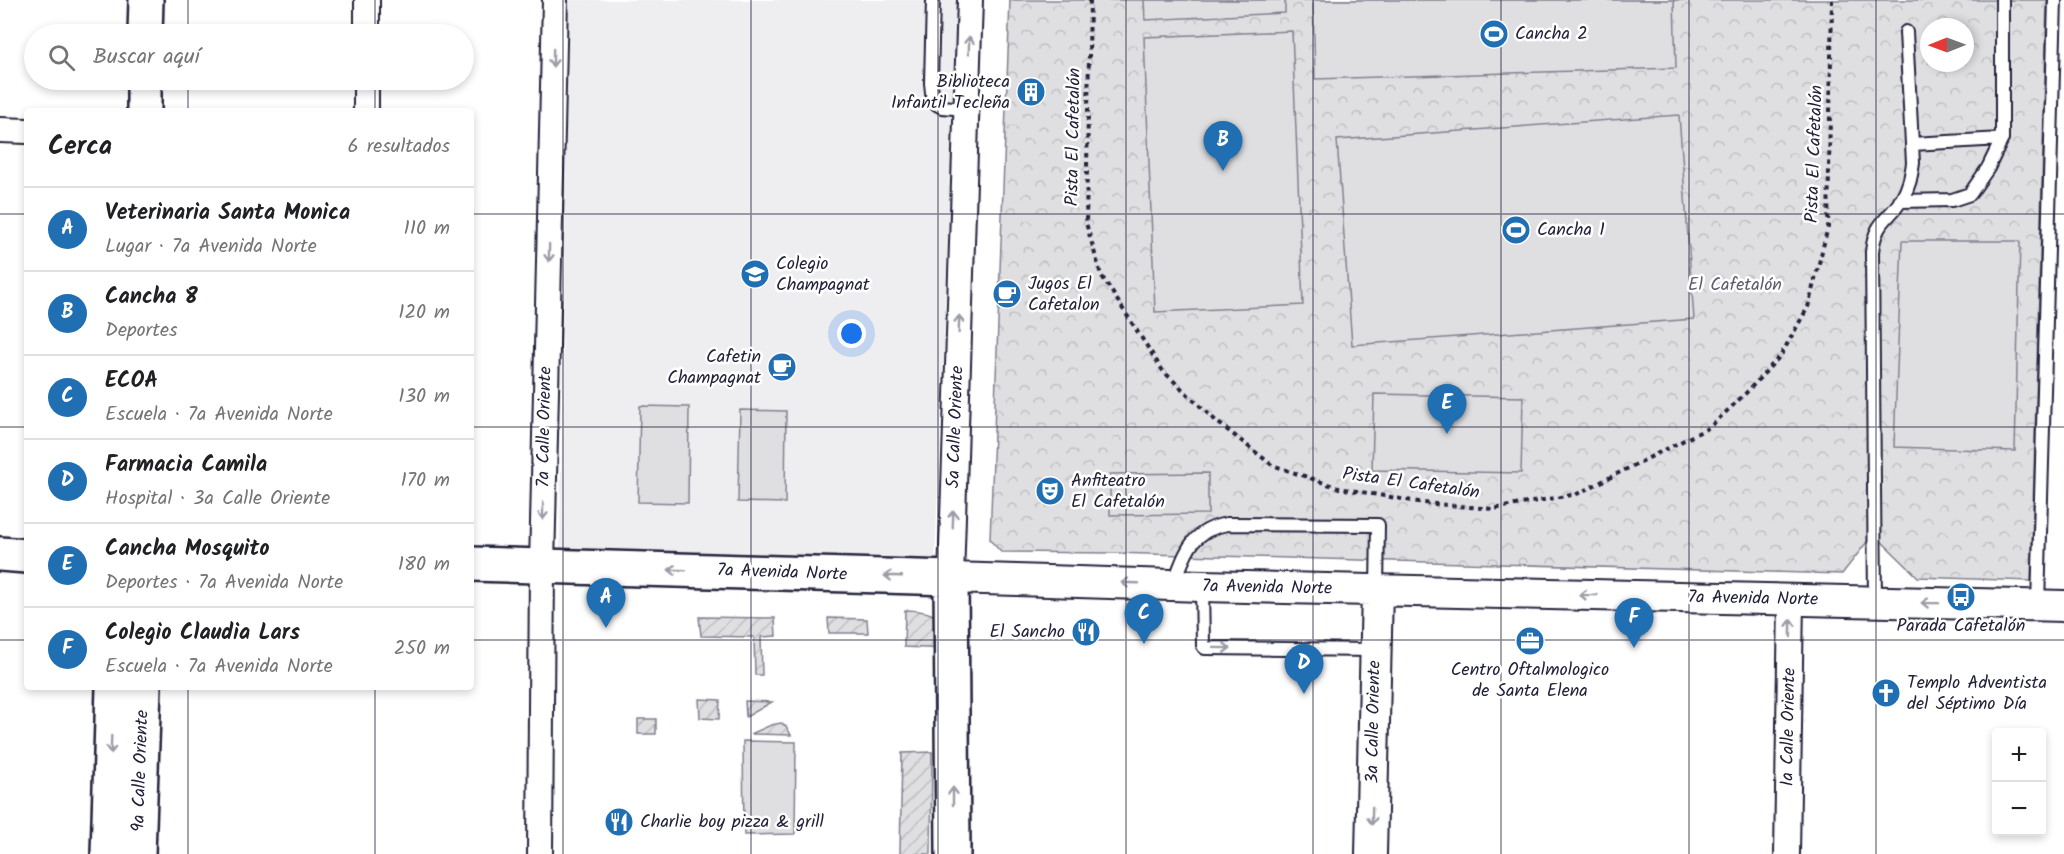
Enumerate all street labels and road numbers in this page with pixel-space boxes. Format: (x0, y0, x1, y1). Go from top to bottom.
street label: Pista El Cafetalón (1058, 68, 1090, 206)
street label: Pista El Cafetalón (1798, 84, 1832, 224)
street label: 5a Calle Oriente (939, 365, 973, 489)
street label: 7a Calle Oriente (529, 366, 561, 488)
street label: Pista El Cafetalón (1341, 460, 1481, 508)
street label: 7a Avenida Norte (716, 556, 848, 590)
street label: 7a Avenida Norte (1202, 572, 1332, 604)
street label: 7a Avenida Norte (1688, 583, 1818, 615)
street label: 3a Calle Oriente (1358, 660, 1390, 784)
street label: 1a Calle Oriente (1773, 667, 1805, 787)
street label: 9a Calle Oriente (124, 710, 158, 832)

